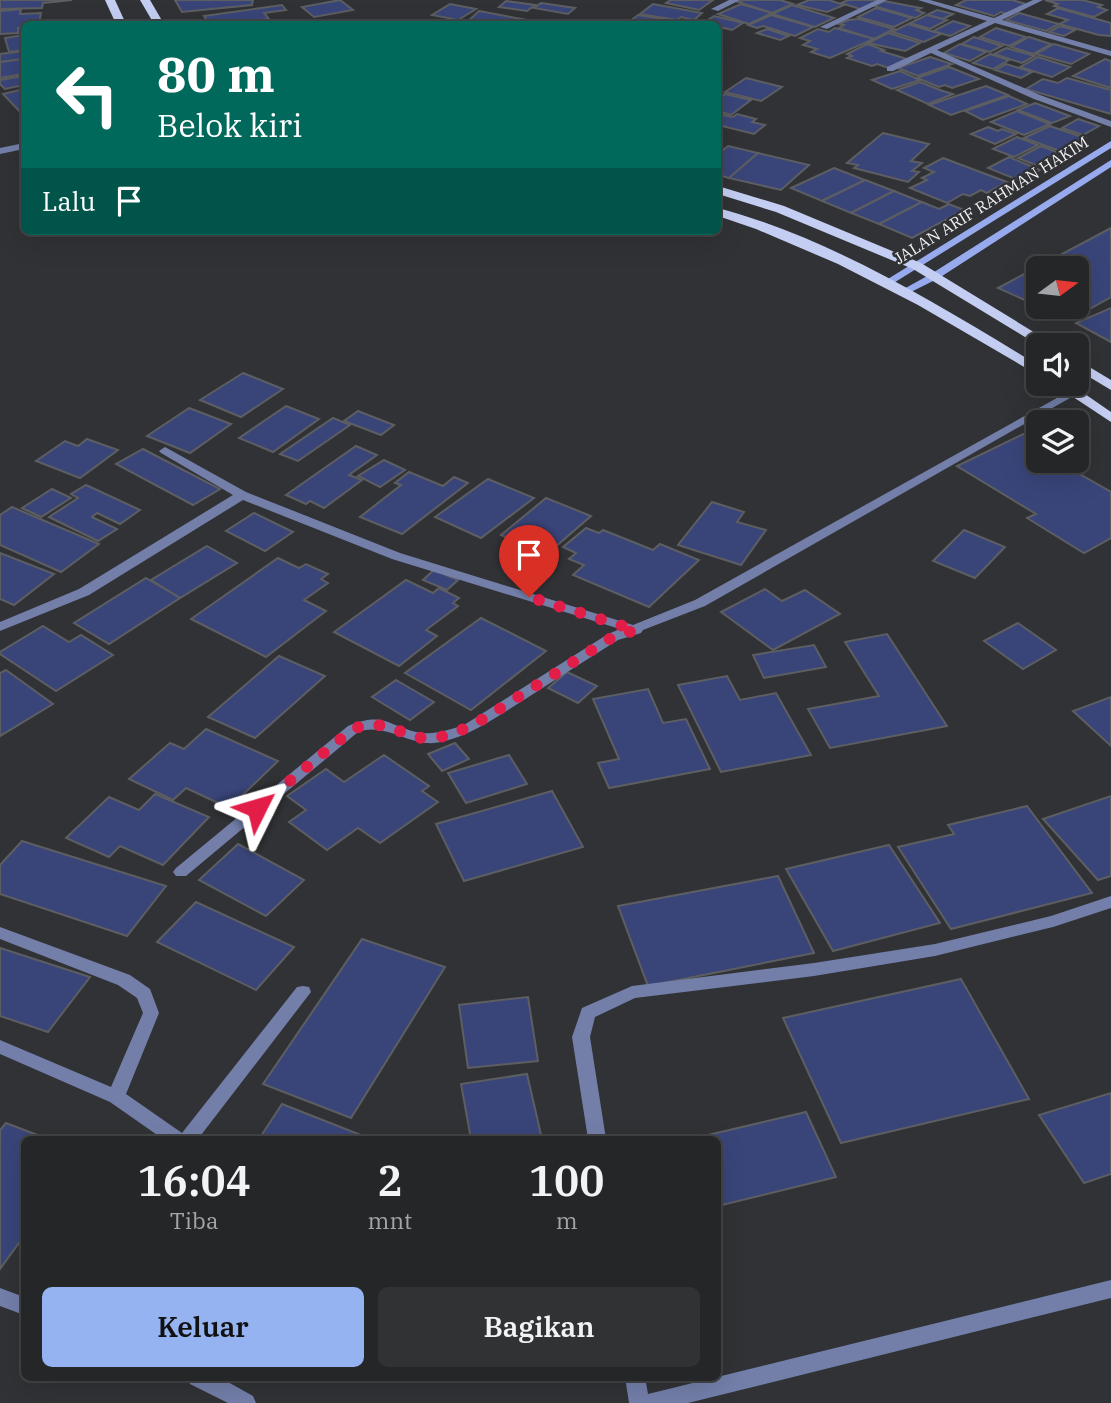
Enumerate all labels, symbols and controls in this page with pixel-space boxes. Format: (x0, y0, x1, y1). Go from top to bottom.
text: 80 m (157, 42, 275, 105)
icon: left (42, 49, 133, 140)
text: Belok kiri (157, 104, 302, 146)
street label: JALAN ARIF RAHMAN HAKIM (890, 132, 1092, 268)
icon: arrive (110, 182, 148, 220)
text: Lalu (42, 184, 96, 218)
north arrow (1026, 256, 1088, 318)
map controls (1026, 256, 1089, 473)
button: sound (1026, 333, 1089, 396)
button: layers (1026, 410, 1089, 473)
pin (499, 525, 559, 597)
icon: arrive (510, 536, 548, 574)
position arrow (220, 771, 294, 845)
text: 16:04 (138, 1153, 251, 1208)
text: 2 (377, 1153, 402, 1208)
text: 100 (529, 1153, 604, 1208)
text: Tiba (170, 1205, 219, 1235)
text: mnt (367, 1205, 412, 1235)
text: m (556, 1205, 578, 1235)
button: Keluar (42, 1287, 364, 1367)
button: Bagikan (378, 1287, 700, 1367)

